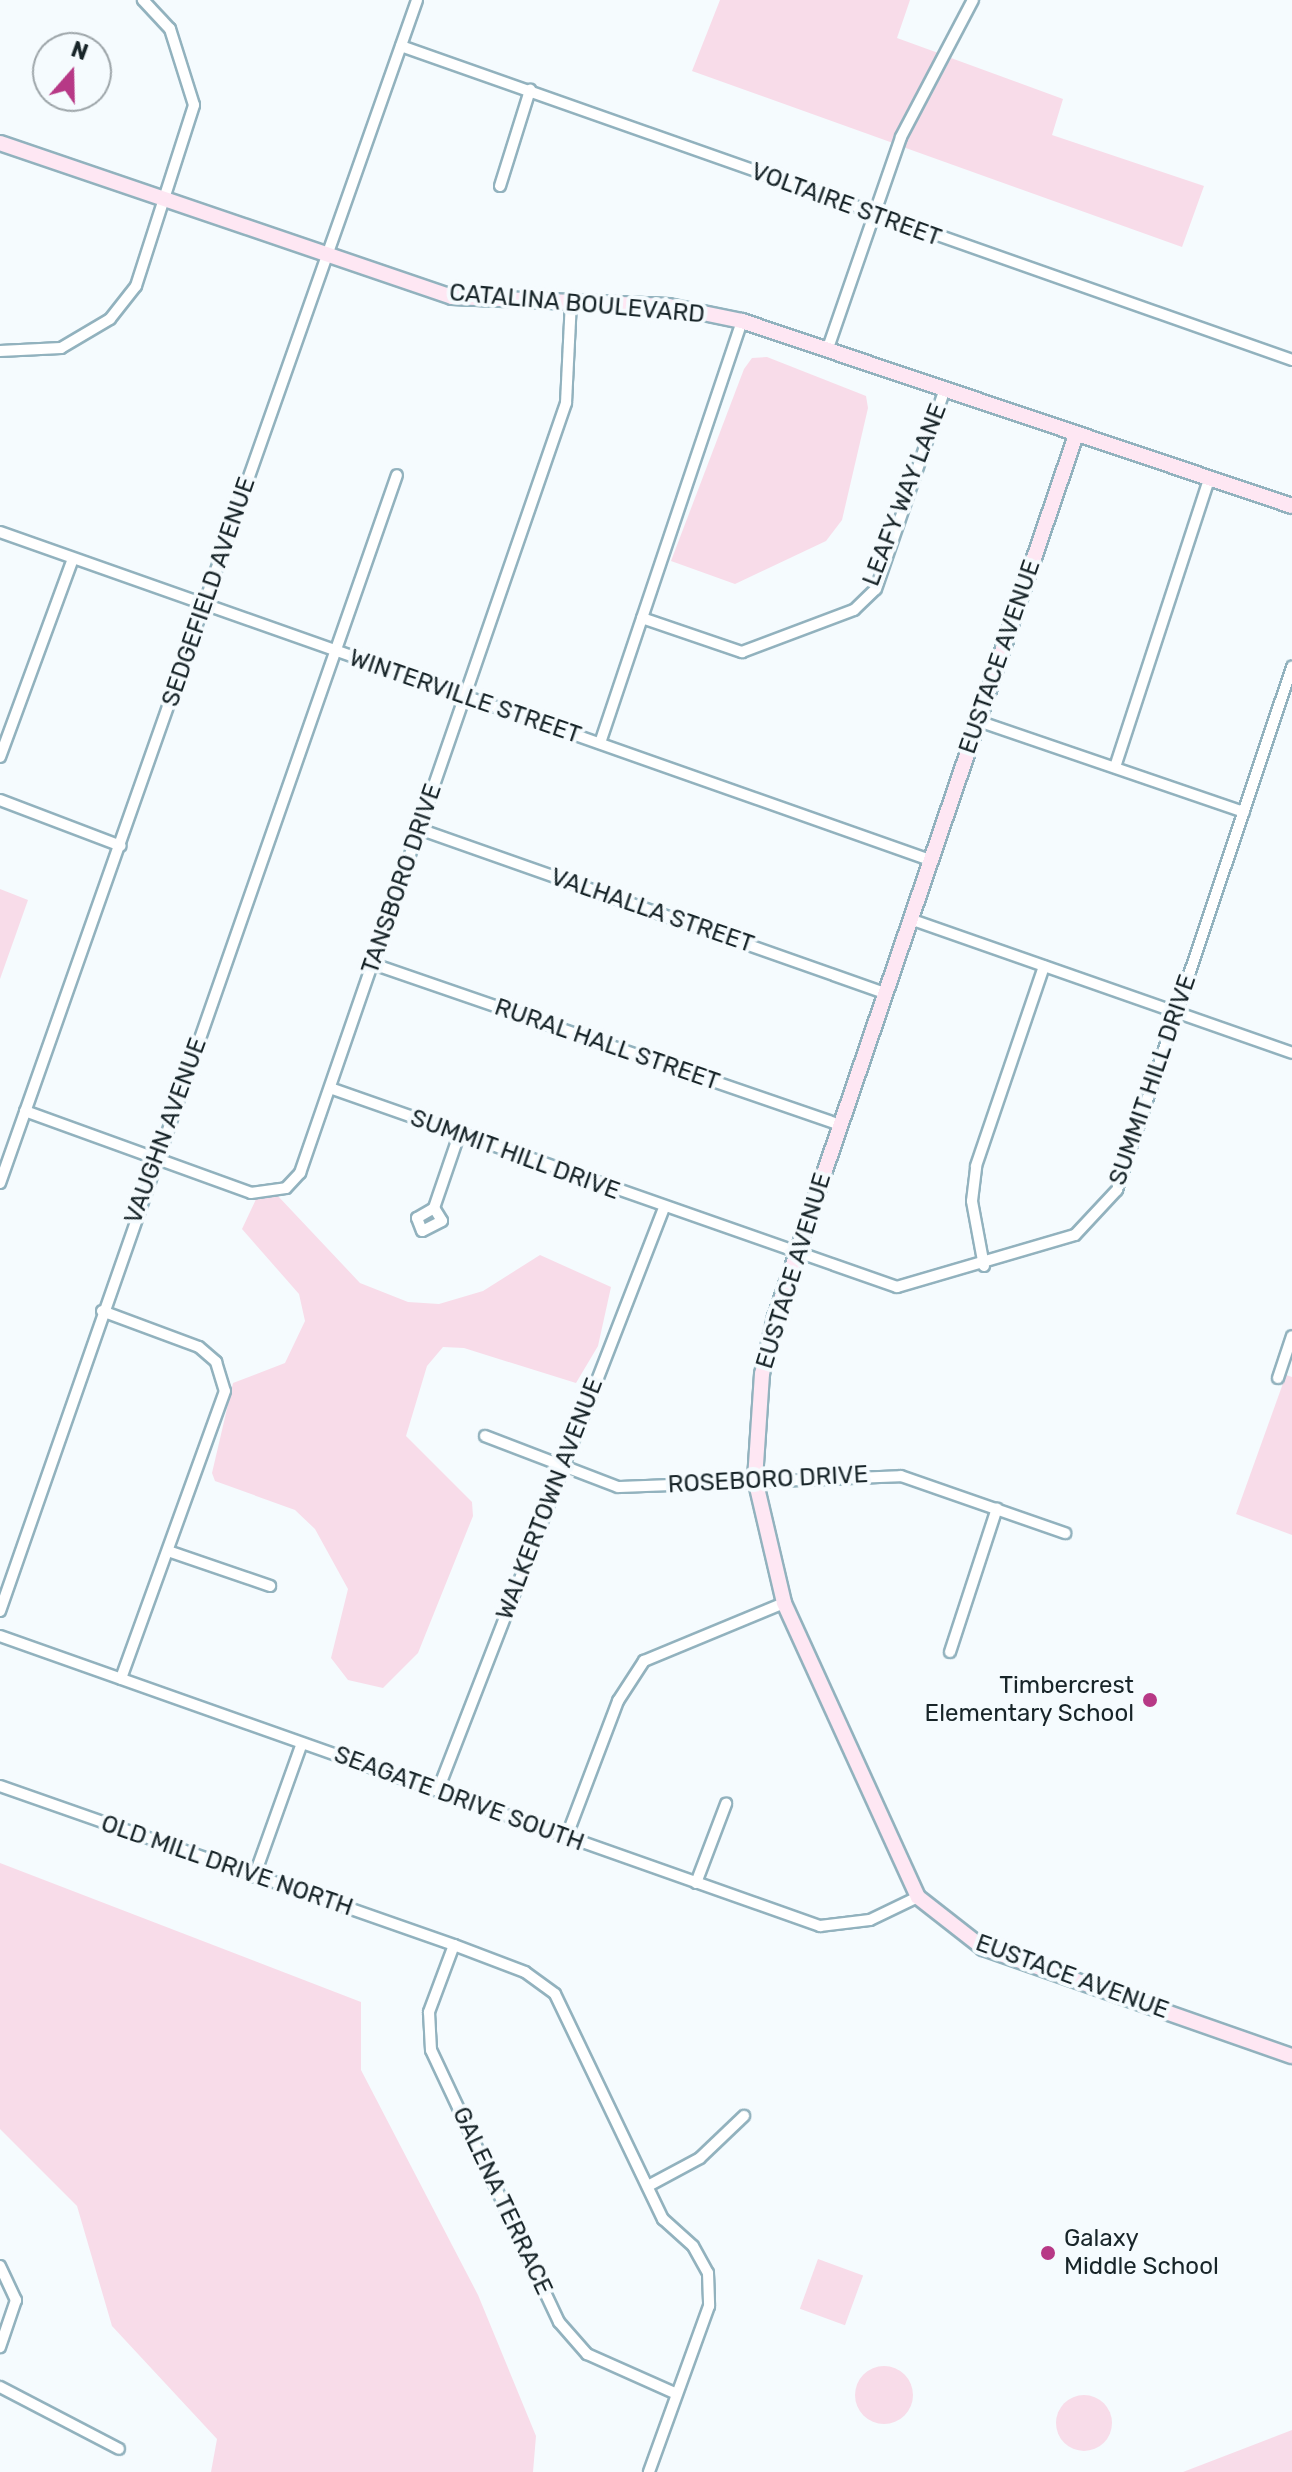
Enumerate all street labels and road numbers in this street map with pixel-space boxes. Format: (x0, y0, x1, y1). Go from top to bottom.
street label: VOLTAIRE STREET (747, 157, 945, 253)
street label: CATALINA BOULEVARD (448, 278, 706, 330)
street label: LEAFY WAY LANE (857, 399, 953, 591)
street label: SEDGEFIELD AVENUE (156, 473, 262, 711)
street label: EUSTACE AVENUE (953, 556, 1047, 758)
street label: WINTERVILLE STREET (345, 644, 585, 750)
street label: TANSBORO DRIVE (356, 780, 448, 978)
street label: VALHALLA STREET (546, 863, 758, 959)
street label: SUMMIT HILL DRIVE (1103, 970, 1203, 1190)
street label: RURAL HALL STREET (490, 993, 724, 1097)
street label: VAUGHN AVENUE (119, 1034, 213, 1228)
street label: SUMMIT HILL DRIVE (406, 1104, 624, 1206)
street label: EUSTACE AVENUE (750, 1169, 838, 1373)
street label: WALKERTOWN AVENUE (490, 1374, 610, 1624)
street label: ROSEBORO DRIVE (667, 1460, 869, 1500)
street label: SEAGATE DRIVE SOUTH (330, 1740, 588, 1858)
street label: OLD MILL DRIVE NORTH (97, 1809, 357, 1923)
street label: EUSTACE AVENUE (971, 1929, 1173, 2025)
street label: GALENA TERRACE (446, 2102, 558, 2300)

